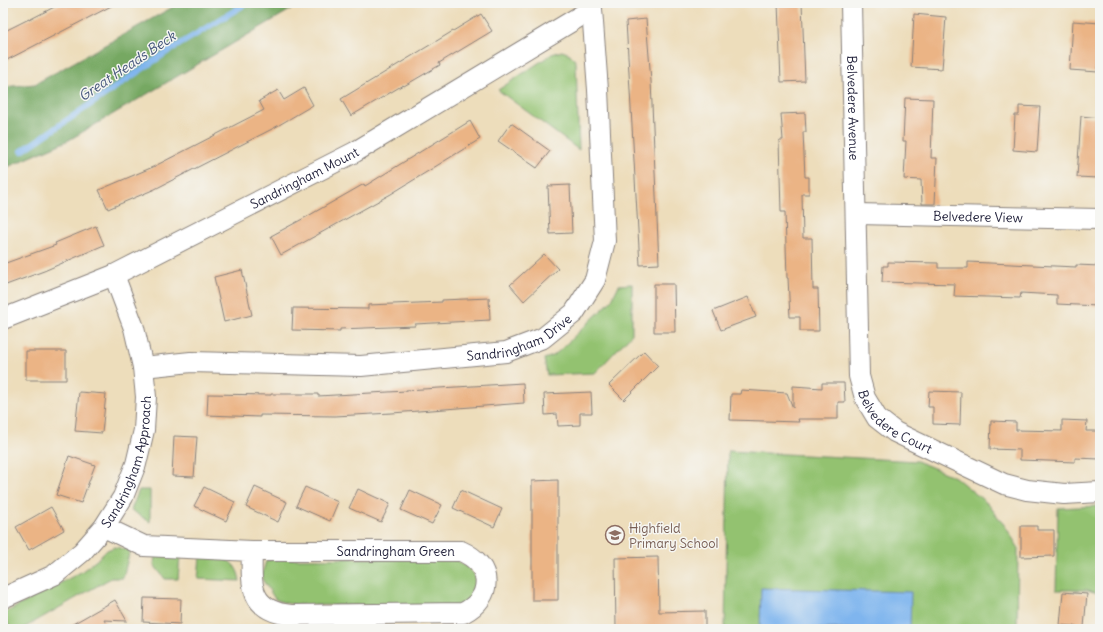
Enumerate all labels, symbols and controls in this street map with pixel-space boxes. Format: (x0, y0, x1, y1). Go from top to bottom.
water label: Great Heads Beck (75, 26, 180, 105)
street label: Belvedere Avenue (844, 55, 863, 161)
street label: Sandringham Mount (247, 143, 362, 213)
street label: Belvedere View (933, 207, 1023, 226)
street label: Sandringham Drive (466, 310, 575, 364)
street label: Belvedere Court (855, 388, 936, 457)
street label: Sandringham Approach (97, 395, 155, 531)
place label: Highfield Primary School (629, 520, 719, 552)
school or university icon: Highfield Primary School (604, 524, 626, 546)
street label: Sandringham Green (336, 543, 455, 560)

